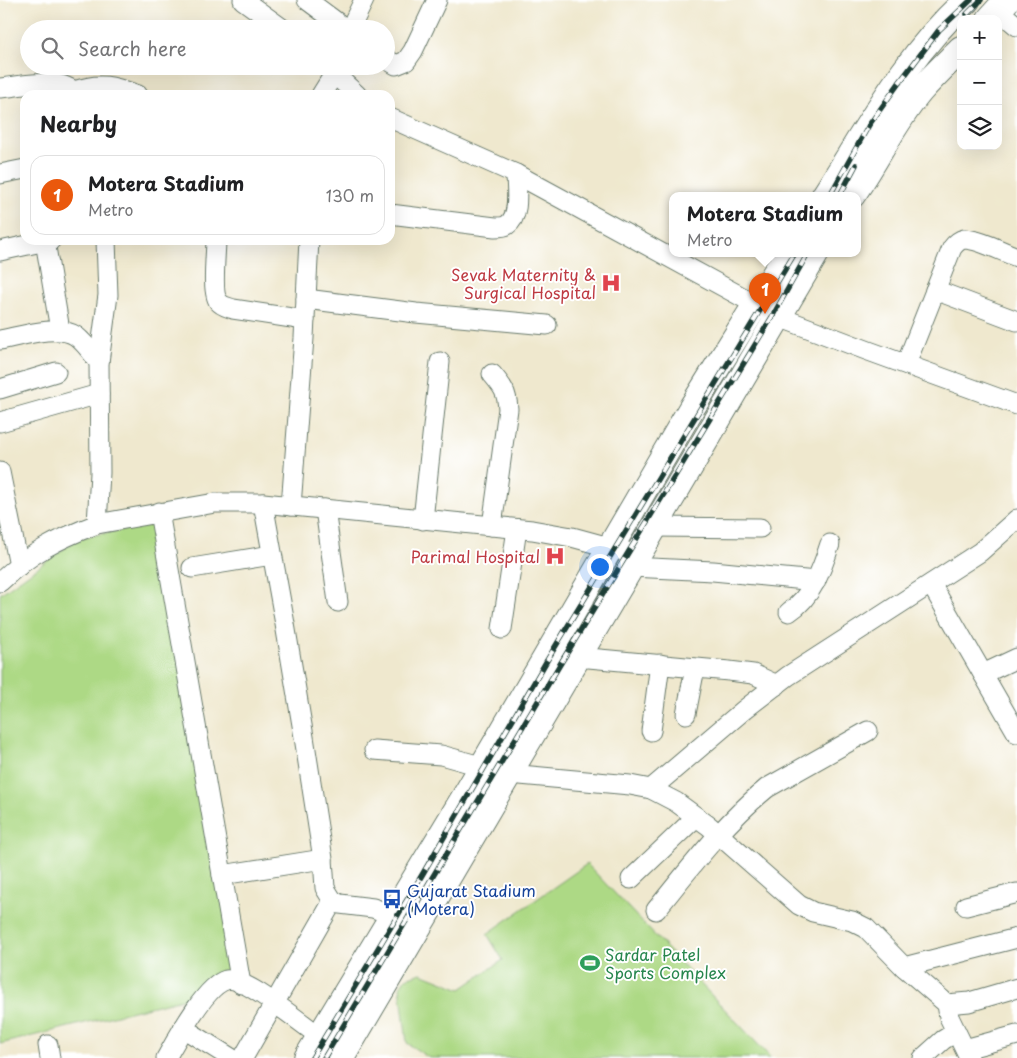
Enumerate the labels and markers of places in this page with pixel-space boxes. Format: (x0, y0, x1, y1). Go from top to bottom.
place label: Sevak Maternity & Surgical Hospital (451, 262, 596, 304)
hospital icon: Sevak Maternity & Surgical Hospital (600, 272, 622, 294)
pin: 1 (749, 273, 781, 314)
place label: Parimal Hospital (411, 544, 540, 568)
hospital icon: Parimal Hospital (544, 545, 566, 567)
place label: Gujarat Stadium (Motera) (407, 878, 536, 920)
bus stop icon: Gujarat Stadium (Motera) (381, 888, 403, 910)
place label: Sardar Patel Sports Complex (605, 942, 726, 984)
sports icon: Sardar Patel Sports Complex (579, 952, 601, 974)

